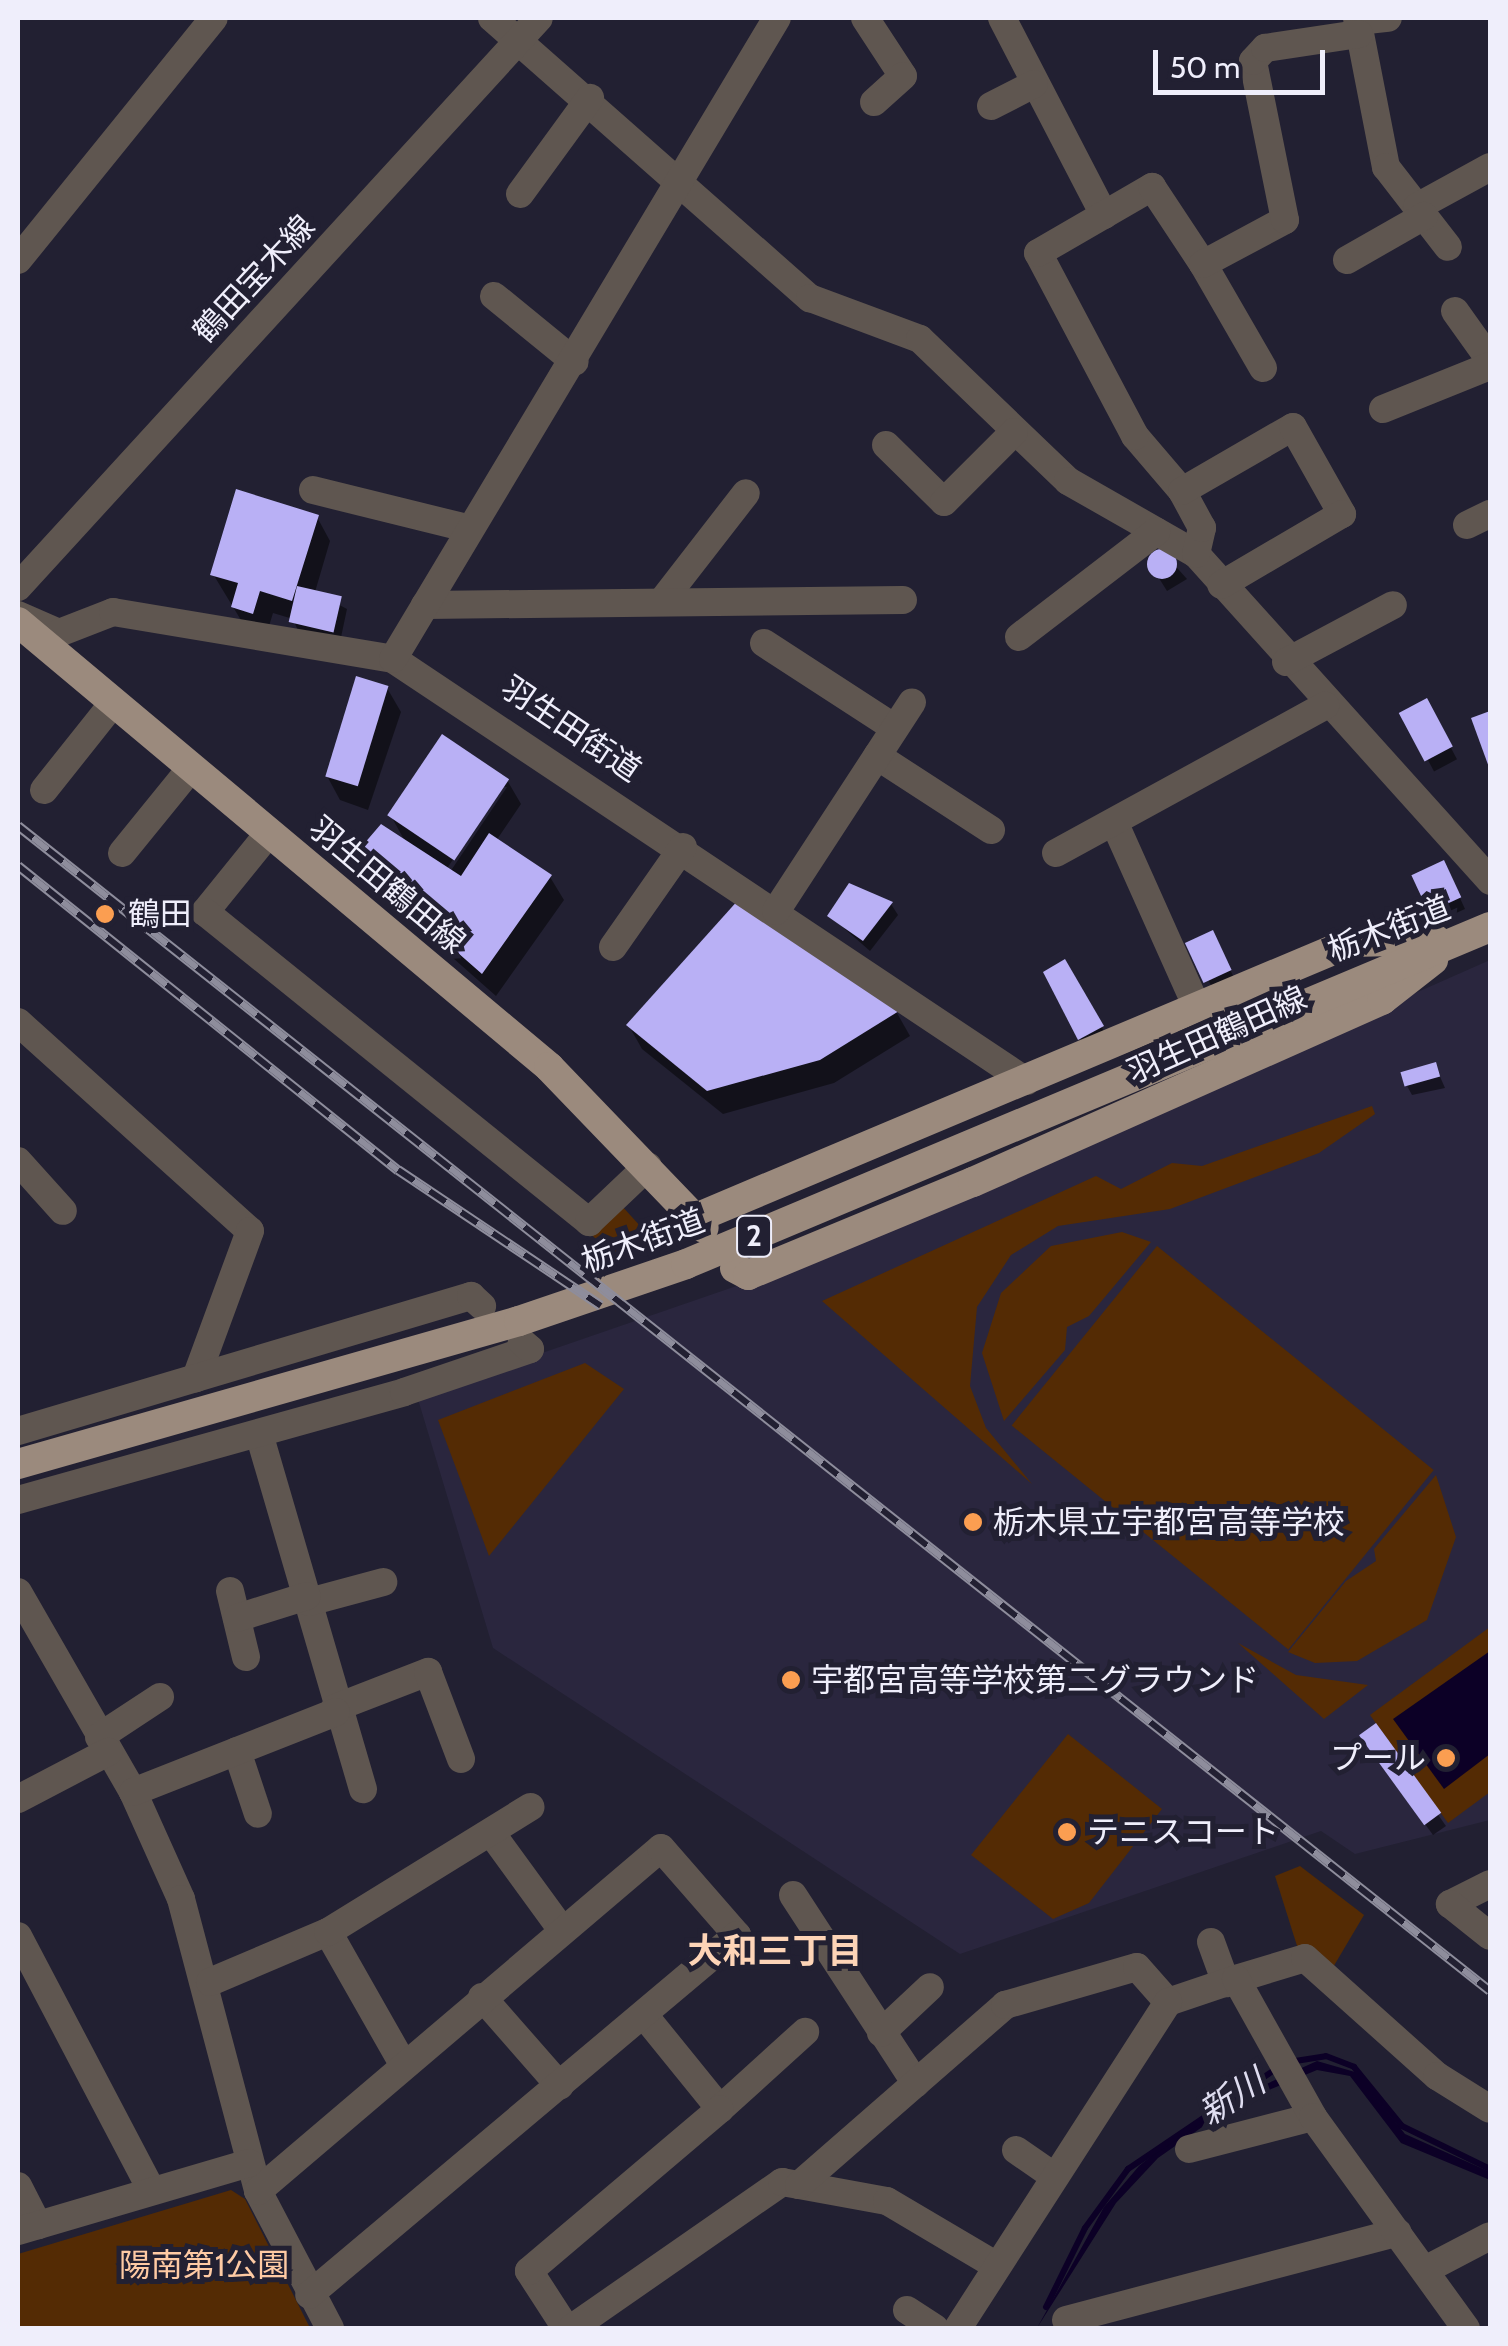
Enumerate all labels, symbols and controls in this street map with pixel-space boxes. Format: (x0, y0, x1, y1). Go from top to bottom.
scale bar (1158, 30, 1330, 92)
text: 50 m (1170, 49, 1240, 86)
street label: 鶴田宝木線 (185, 207, 323, 351)
street label: 羽生田街道 (494, 668, 648, 790)
street label: 羽生田鶴田線 (301, 809, 473, 961)
street label: 栃木街道 (1322, 888, 1456, 970)
place label: 鶴田 (128, 895, 192, 933)
marker: 鶴田 (92, 901, 118, 927)
street label: 羽生田鶴田線 (1121, 978, 1313, 1092)
street label: 栃木街道 (576, 1201, 710, 1281)
road number: 2 (734, 1211, 774, 1261)
place label: 栃木県立宇都宮高等学校 (993, 1503, 1345, 1541)
marker: 栃木県立宇都宮高等学校 (962, 1511, 984, 1533)
place label: 宇都宮高等学校第二グラウンド (811, 1661, 1259, 1699)
marker: 宇都宮高等学校第二グラウンド (780, 1669, 802, 1691)
place label: プール (1330, 1739, 1426, 1777)
marker: プール (1435, 1747, 1457, 1769)
place label: テニスコート (1087, 1813, 1279, 1851)
marker: テニスコート (1056, 1821, 1078, 1843)
district label: 大和三丁目 (688, 1930, 862, 1972)
water label: 新川 (1191, 2060, 1273, 2134)
park label: 陽南第1公園 (119, 2246, 289, 2284)

